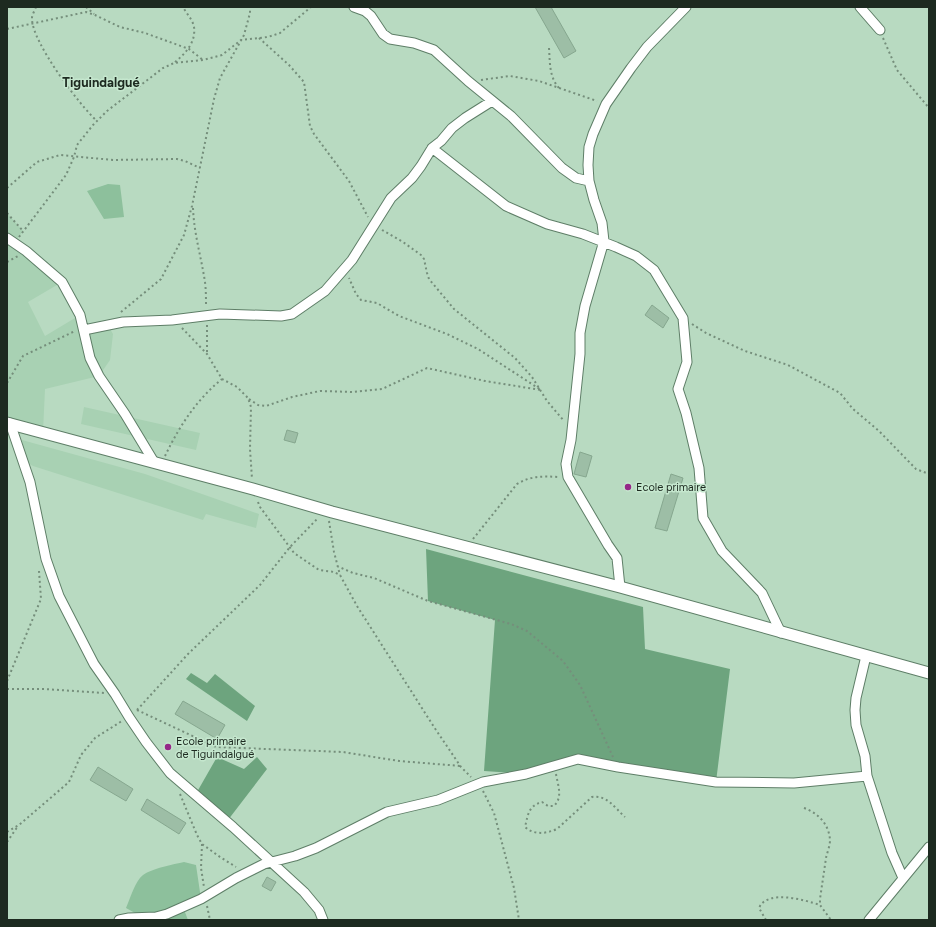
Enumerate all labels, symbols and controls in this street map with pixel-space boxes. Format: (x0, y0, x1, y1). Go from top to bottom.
district label: Tiguindalgué (62, 75, 140, 90)
place label: Ecole primaire (636, 481, 706, 494)
marker: Ecole primaire (623, 482, 633, 492)
place label: Ecole primaire de Tiguindalgué (176, 735, 254, 761)
marker: Ecole primaire de Tiguindalgué (163, 742, 173, 752)

